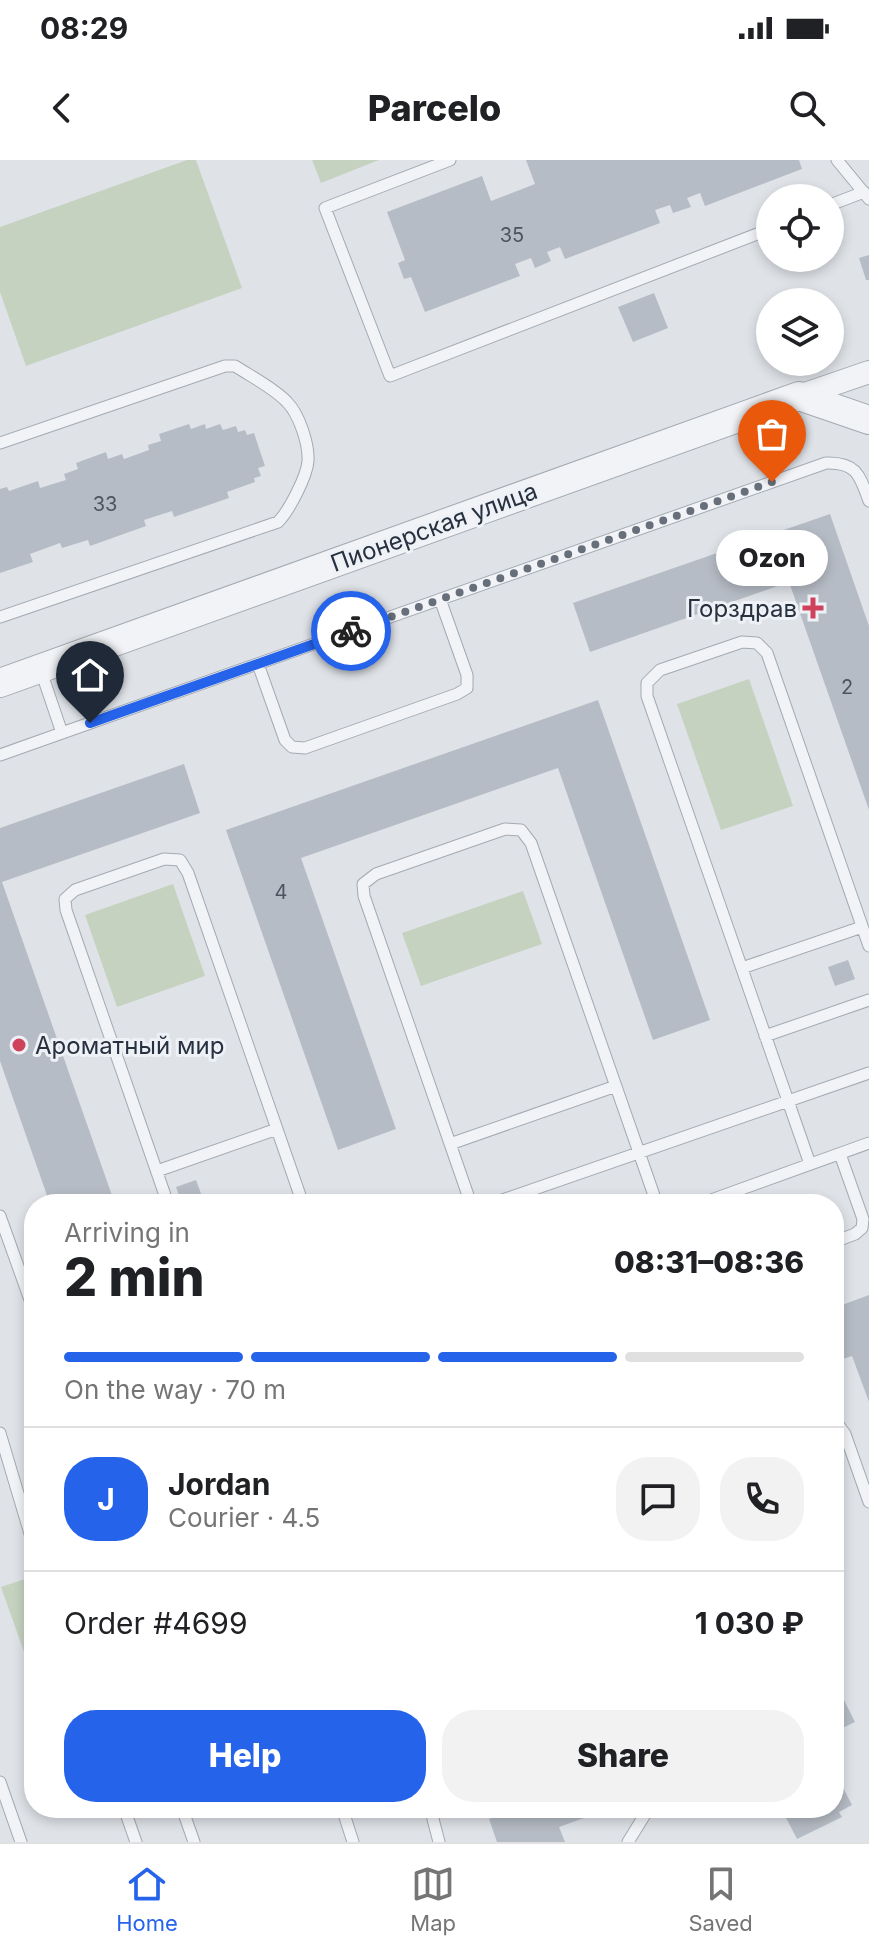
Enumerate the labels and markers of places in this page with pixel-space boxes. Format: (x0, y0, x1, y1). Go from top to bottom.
pin (738, 400, 806, 482)
callout: Ozon (716, 530, 828, 586)
place label: Горздрав (687, 594, 797, 623)
marker: Горздрав (804, 599, 822, 617)
pin (56, 641, 124, 723)
place label: Ароматный мир (35, 1031, 224, 1060)
marker: Ароматный мир (10, 1036, 28, 1054)

